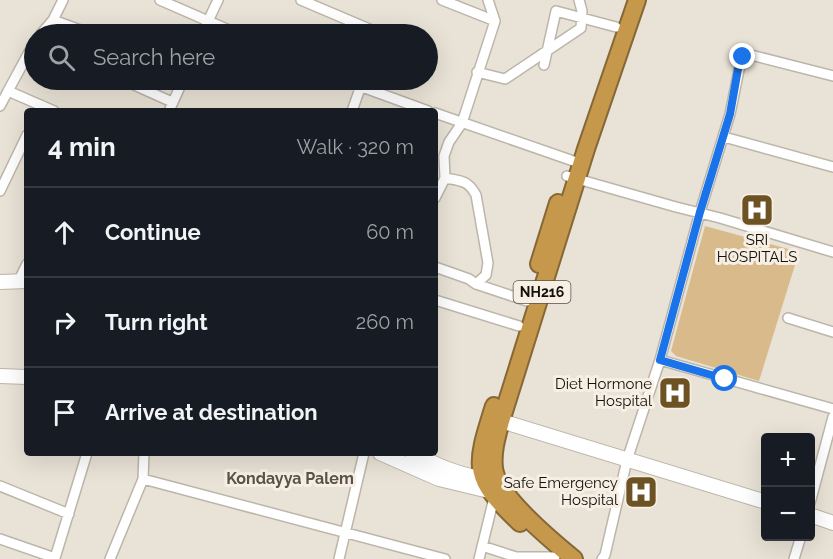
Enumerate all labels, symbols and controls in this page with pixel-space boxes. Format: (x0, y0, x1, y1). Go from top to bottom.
search box (24, 24, 438, 90)
icon: search (45, 41, 78, 74)
route end (729, 43, 755, 69)
text: Search here (93, 44, 215, 70)
text: 4 min (48, 132, 116, 162)
text: Walk · 320 m (296, 135, 414, 159)
hospital icon: SRI HOSPITALS (739, 192, 775, 228)
icon: ahead (48, 216, 81, 249)
text: Continue (105, 219, 201, 245)
text: 60 m (366, 220, 414, 244)
place label: SRI HOSPITALS (717, 231, 797, 266)
road number: NH216 (514, 281, 570, 303)
icon: right (48, 306, 81, 339)
text: Turn right (105, 309, 208, 335)
text: 260 m (356, 310, 414, 334)
route start (711, 365, 737, 391)
place label: Diet Hormone Hospital (555, 375, 653, 410)
hospital icon: Diet Hormone Hospital (657, 375, 693, 411)
icon: arrive (48, 396, 81, 429)
text: Arrive at destination (105, 399, 318, 425)
map controls (761, 433, 815, 541)
button: + (761, 433, 815, 487)
district label: Kondayya Palem (226, 469, 354, 488)
place label: Safe Emergency Hospital (504, 474, 619, 509)
hospital icon: Safe Emergency Hospital (623, 474, 659, 510)
button: − (761, 487, 815, 541)

